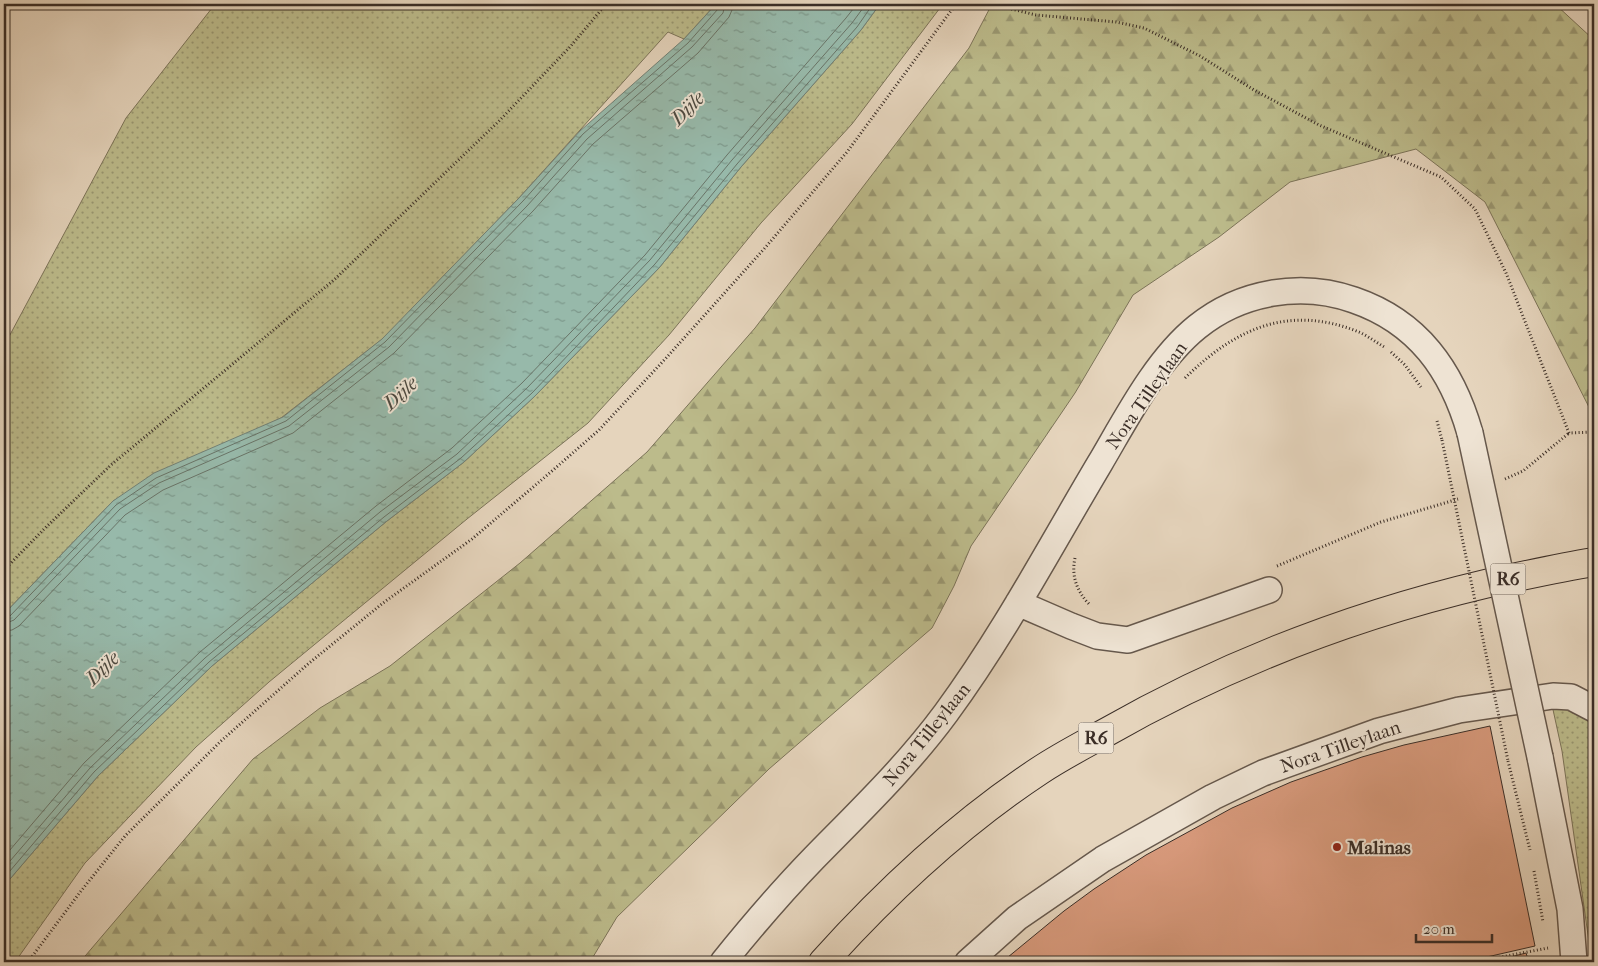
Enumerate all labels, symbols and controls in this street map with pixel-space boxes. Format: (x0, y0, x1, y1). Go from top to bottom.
water label: Dijle (664, 86, 710, 131)
street label: Nora Tilleylaan (1102, 338, 1192, 453)
water label: Dijle (377, 371, 423, 416)
road number: R6 (1490, 564, 1526, 594)
water label: Dijle (79, 646, 125, 691)
street label: Nora Tilleylaan (879, 679, 975, 790)
street label: Nora Tilleylaan (1277, 716, 1403, 778)
road number: R6 (1078, 722, 1114, 754)
place label: Malinas (1346, 837, 1411, 859)
marker: Malinas (1331, 841, 1343, 853)
scale bar (1416, 911, 1492, 943)
text: 20 m (1423, 920, 1455, 938)

